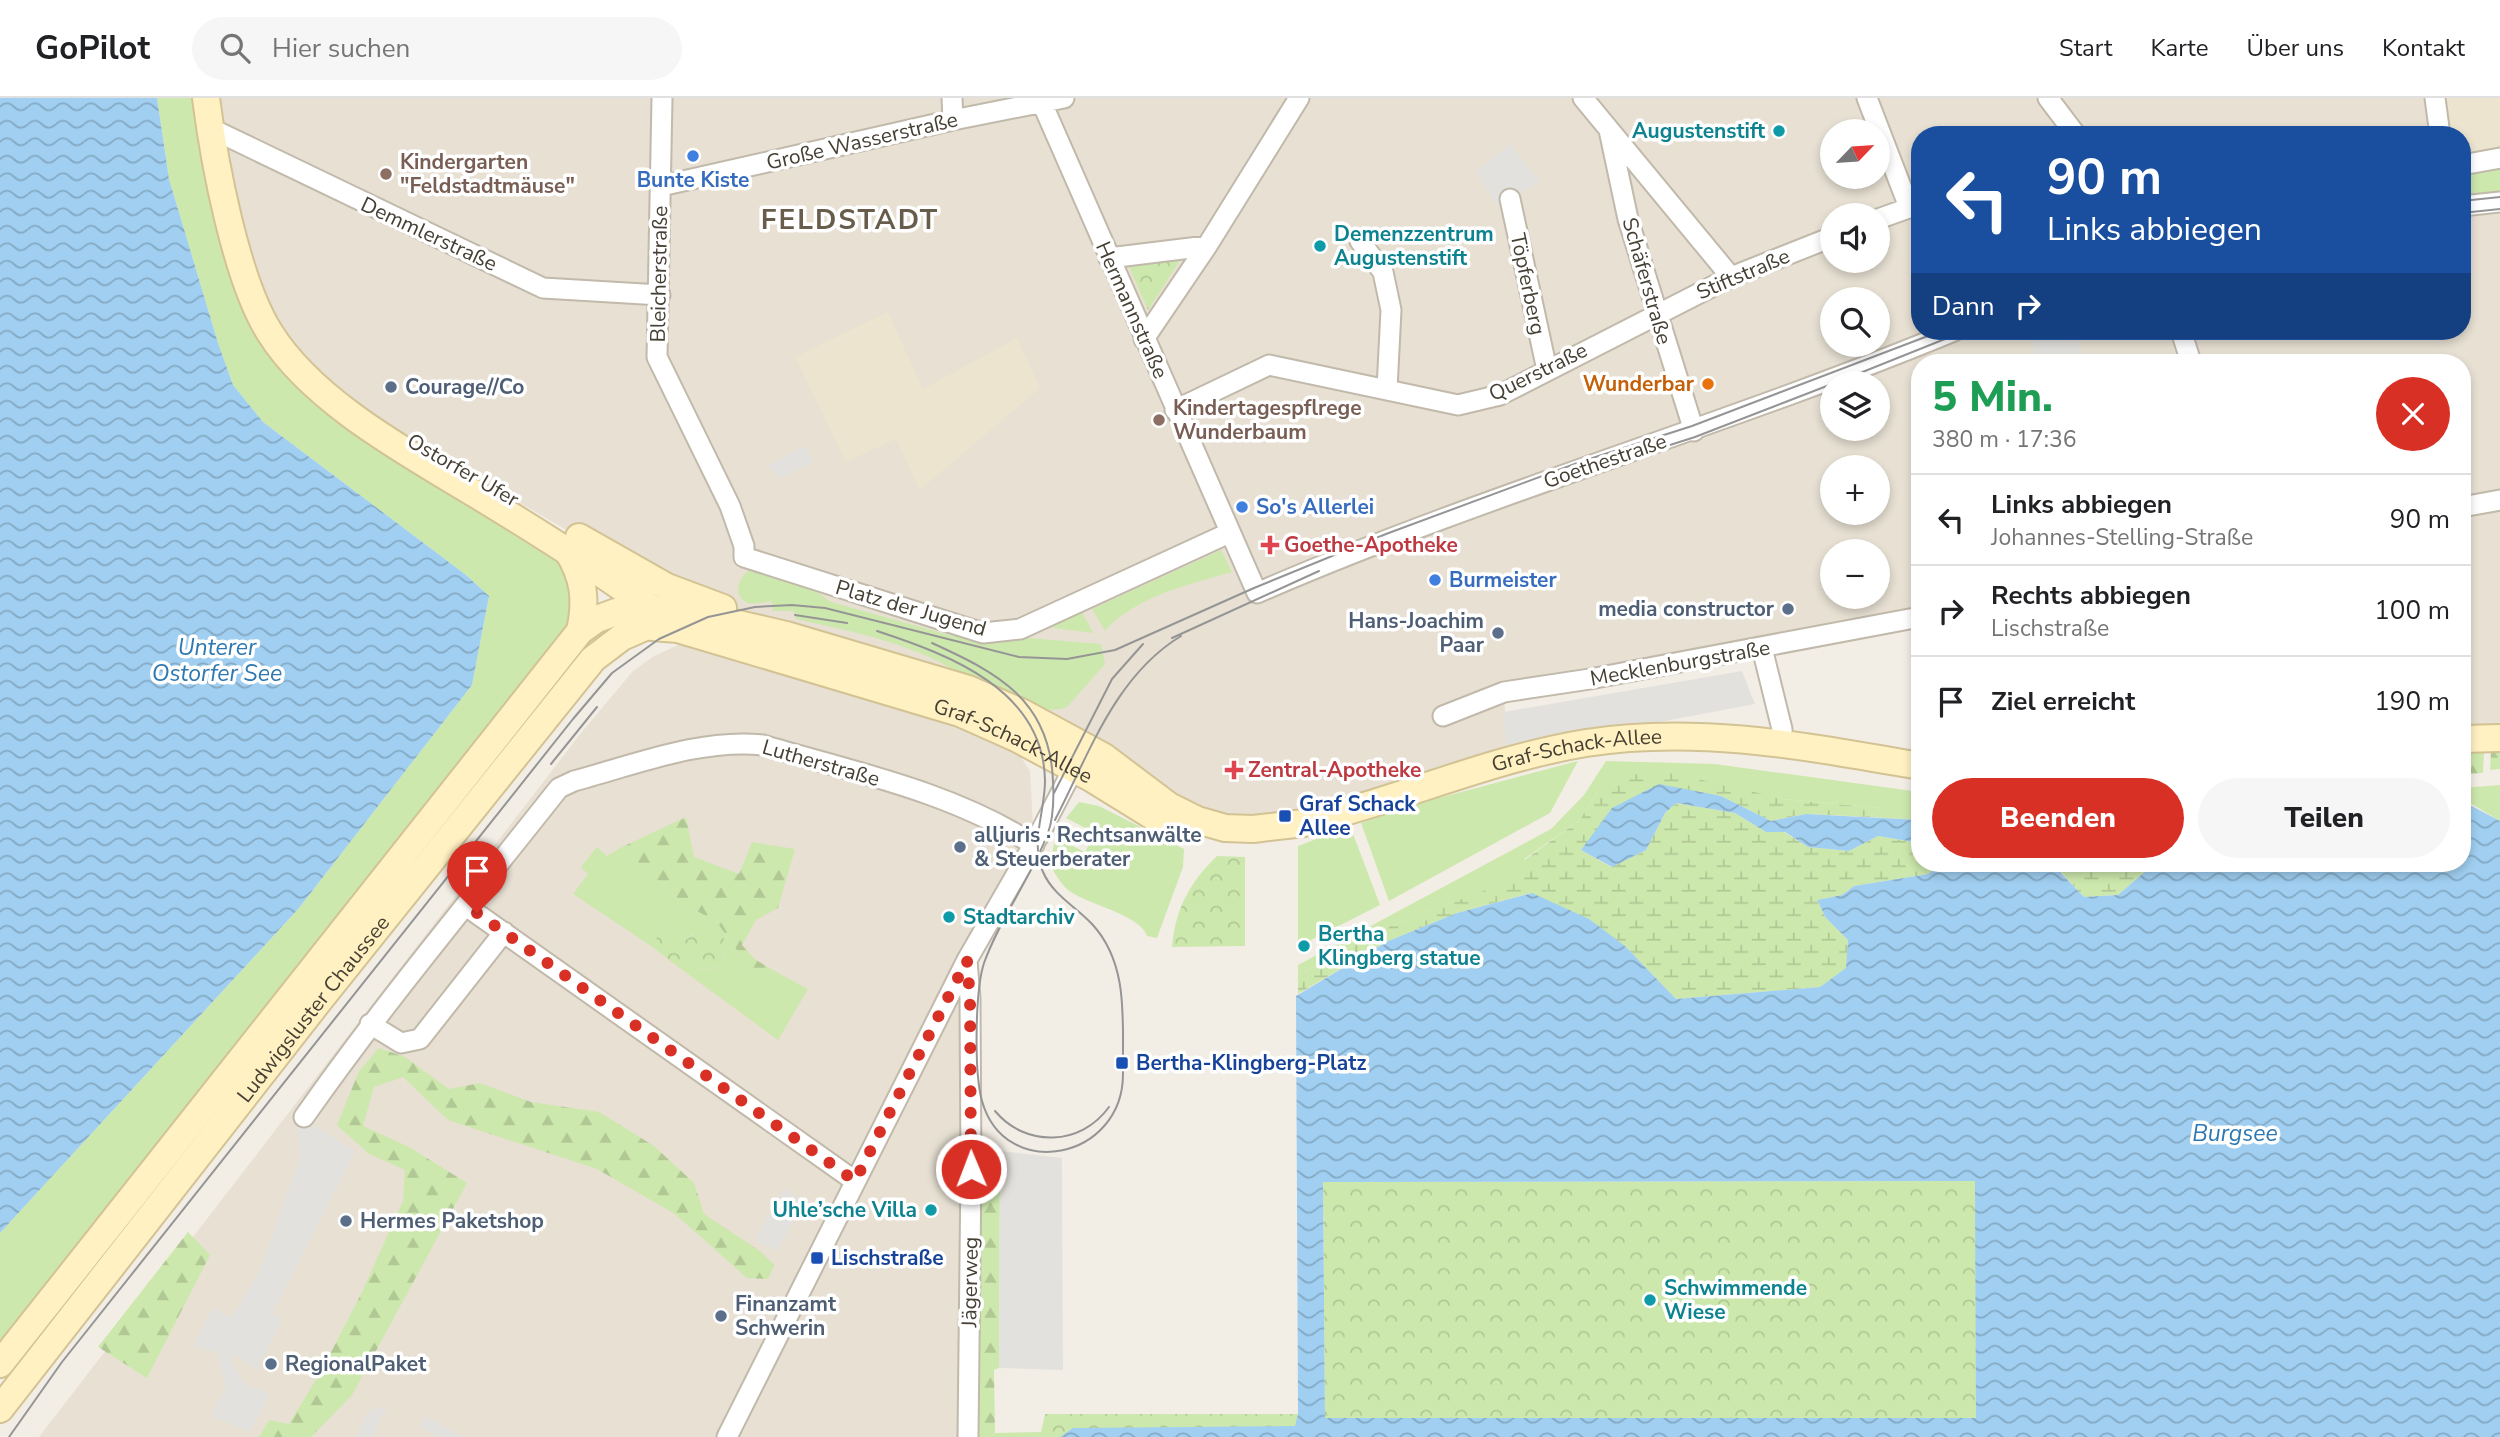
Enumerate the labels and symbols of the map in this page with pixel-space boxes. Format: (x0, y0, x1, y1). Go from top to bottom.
street label: Große Wasserstraße (764, 105, 960, 177)
place label: Augustenstift (1632, 117, 1766, 145)
north arrow (1820, 119, 1890, 189)
marker: Augustenstift (1771, 123, 1787, 139)
place label: Kindergarten "Feldstadtmäuse" (400, 148, 575, 200)
marker: Bunte Kiste (685, 148, 701, 164)
marker: Kindergarten "Feldstadtmäuse" (378, 166, 394, 182)
place label: Bunte Kiste (637, 166, 749, 194)
street label: Demmlerstraße (356, 190, 502, 278)
district label: FELDSTADT (761, 201, 939, 239)
street label: Bleicherstraße (644, 205, 674, 343)
street label: Schäferstraße (1615, 214, 1679, 348)
place label: Demenzzentrum Augustenstift (1334, 220, 1494, 272)
street label: Töpferberg (1504, 231, 1552, 337)
street label: Hermannstraße (1089, 237, 1175, 383)
marker: Demenzzentrum Augustenstift (1312, 238, 1328, 254)
street label: Stiftstraße (1692, 242, 1794, 306)
street label: Querstraße (1484, 336, 1592, 408)
place label: Wunderbar (1583, 370, 1695, 398)
place label: Courage//Co (405, 373, 524, 401)
marker: Wunderbar (1700, 376, 1716, 392)
marker: Courage//Co (383, 379, 399, 395)
place label: Kindertagespflrege Wunderbaum (1173, 394, 1362, 446)
marker: Kindertagespflrege Wunderbaum (1151, 412, 1167, 428)
street label: Ostorfer Ufer (402, 427, 524, 514)
street label: Goethestraße (1540, 427, 1670, 495)
place label: So's Allerlei (1256, 493, 1374, 521)
marker: So's Allerlei (1234, 499, 1250, 515)
place label: Goethe-Apotheke (1284, 531, 1458, 559)
marker: Goethe-Apotheke (1262, 537, 1278, 553)
place label: Burmeister (1449, 566, 1557, 594)
marker: Burmeister (1427, 572, 1443, 588)
street label: Platz der Jugend (832, 573, 990, 643)
place label: media constructor (1598, 595, 1775, 623)
marker: media constructor (1780, 601, 1796, 617)
place label: Hans-Joachim Paar (1348, 607, 1485, 659)
marker: Hans-Joachim Paar (1490, 625, 1506, 641)
water label: Unterer Ostorfer See (152, 632, 282, 689)
street label: Mecklenburgstraße (1588, 633, 1772, 693)
street label: Graf-Schack-Allee (930, 692, 1097, 790)
street label: Graf-Schack-Allee (1488, 722, 1662, 779)
street label: Lutherstraße (759, 733, 883, 793)
place label: Zentral-Apotheke (1248, 756, 1421, 784)
marker: Zentral-Apotheke (1226, 762, 1242, 778)
place label: Graf Schack Allee (1299, 790, 1416, 842)
marker: Graf Schack Allee (1277, 808, 1293, 824)
place label: alljuris · Rechtsanwälte & Steuerberater (974, 821, 1202, 873)
marker: alljuris · Rechtsanwälte & Steuerberater (952, 839, 968, 855)
pin (447, 841, 507, 913)
place label: Stadtarchiv (963, 903, 1075, 931)
marker: Stadtarchiv (941, 909, 957, 925)
street label: Ludwigsluster Chaussee (231, 910, 396, 1108)
place label: Bertha Klingberg statue (1318, 920, 1481, 972)
marker: Bertha Klingberg statue (1296, 938, 1312, 954)
place label: Bertha-Klingberg-Platz (1136, 1049, 1366, 1077)
marker: Bertha-Klingberg-Platz (1114, 1055, 1130, 1071)
water label: Burgsee (2192, 1118, 2278, 1149)
position arrow (934, 1132, 1008, 1206)
place label: Uhle’sche Villa (772, 1196, 917, 1224)
marker: Uhle’sche Villa (923, 1202, 939, 1218)
place label: Hermes Paketshop (360, 1207, 544, 1235)
marker: Hermes Paketshop (338, 1213, 354, 1229)
street label: Jägerweg (955, 1236, 985, 1329)
place label: Lischstraße (831, 1244, 944, 1272)
marker: Lischstraße (809, 1250, 825, 1266)
place label: Schwimmende Wiese (1664, 1274, 1807, 1326)
place label: Finanzamt Schwerin (735, 1290, 837, 1342)
marker: Schwimmende Wiese (1642, 1292, 1658, 1308)
marker: Finanzamt Schwerin (713, 1308, 729, 1324)
place label: RegionalPaket (285, 1350, 427, 1378)
marker: RegionalPaket (263, 1356, 279, 1372)

